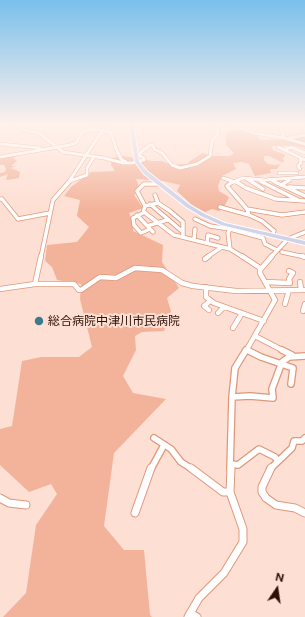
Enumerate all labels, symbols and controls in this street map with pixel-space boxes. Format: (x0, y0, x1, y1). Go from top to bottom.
place label: 総合病院中津川市民病院 (48, 314, 180, 328)
marker: 総合病院中津川市民病院 (33, 315, 45, 327)
north arrow (257, 569, 297, 609)
text: N (274, 570, 285, 584)

